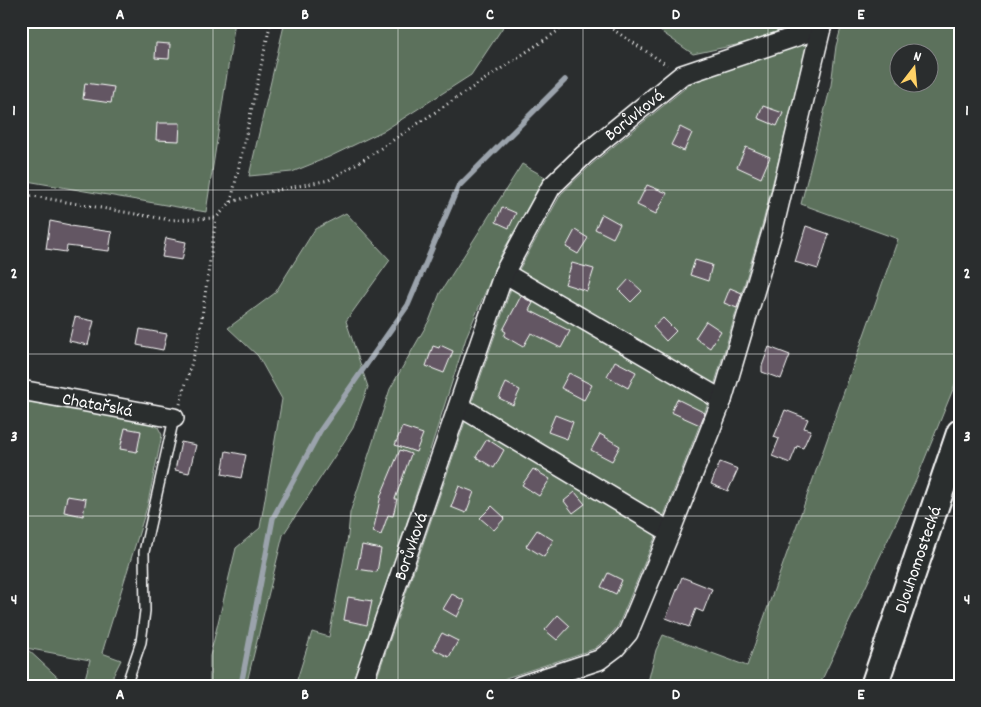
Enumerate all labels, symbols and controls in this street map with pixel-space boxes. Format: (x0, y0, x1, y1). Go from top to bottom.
text: A (116, 4, 125, 27)
text: B (301, 4, 309, 27)
text: C (486, 4, 494, 27)
text: D (672, 4, 681, 27)
text: E (857, 4, 865, 27)
north arrow (888, 42, 938, 92)
text: N (911, 47, 923, 68)
street label: Borůvková (600, 84, 671, 148)
text: 1 (12, 100, 16, 123)
text: 1 (965, 100, 969, 123)
text: 2 (11, 263, 18, 286)
text: 2 (964, 263, 971, 286)
street label: Chatařská (60, 388, 135, 425)
text: 3 (10, 426, 18, 449)
text: 3 (963, 426, 971, 449)
street label: Dlouhomostecká (890, 503, 949, 617)
street label: Borůvková (389, 509, 436, 584)
text: 4 (11, 589, 17, 612)
text: 4 (964, 589, 970, 612)
text: A (116, 684, 125, 707)
text: B (301, 684, 309, 707)
text: C (486, 684, 494, 707)
text: D (672, 684, 681, 707)
text: E (857, 684, 865, 707)

